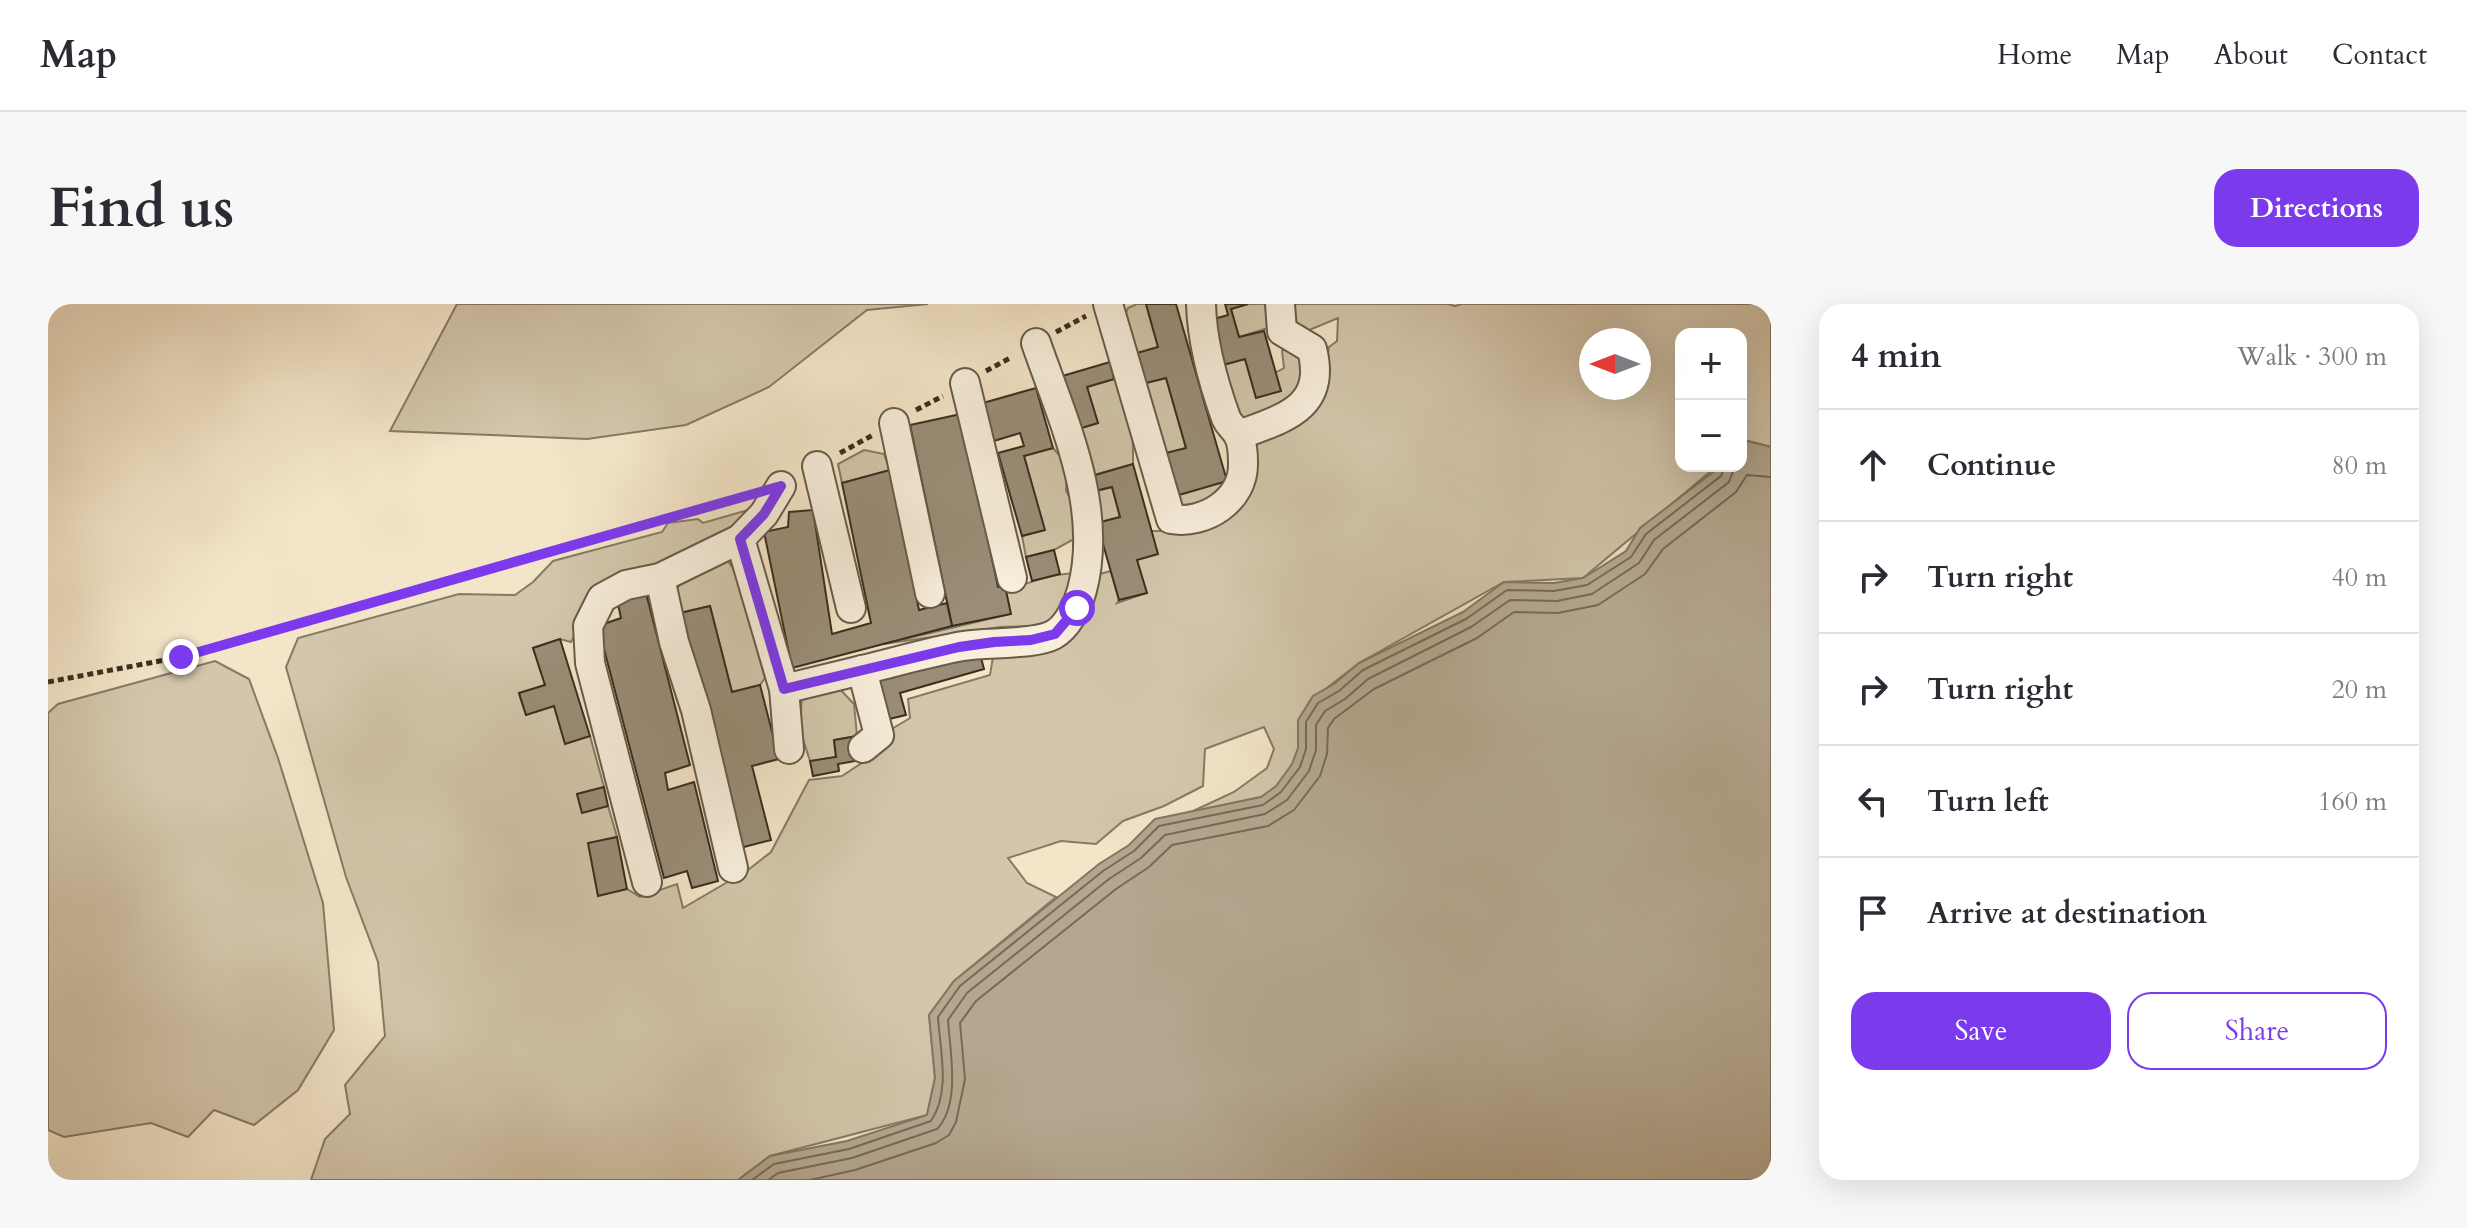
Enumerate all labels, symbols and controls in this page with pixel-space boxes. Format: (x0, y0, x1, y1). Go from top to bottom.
text: Map (40, 29, 117, 81)
text: Home (1997, 36, 2072, 74)
text: Map (2116, 36, 2170, 74)
text: About (2214, 36, 2288, 74)
text: Contact (2332, 36, 2427, 74)
button: Directions (2214, 169, 2419, 247)
text: Find us (48, 171, 234, 246)
north arrow (1579, 328, 1651, 400)
map controls (1675, 328, 1747, 472)
button: + (1675, 328, 1747, 400)
text: 4 min (1851, 333, 1942, 379)
text: Walk · 300 m (2237, 339, 2387, 374)
button: − (1675, 400, 1747, 472)
icon: ahead (1851, 443, 1895, 487)
text: Continue (1927, 445, 2056, 486)
text: 80 m (2331, 448, 2387, 483)
icon: right (1851, 555, 1895, 599)
text: Turn right (1927, 557, 2073, 598)
text: 40 m (2331, 560, 2387, 595)
route start (1059, 590, 1095, 626)
route end (163, 639, 199, 675)
icon: right (1851, 667, 1895, 711)
text: Turn right (1927, 669, 2073, 710)
text: 20 m (2331, 672, 2387, 707)
icon: left (1851, 779, 1895, 823)
text: Turn left (1927, 781, 2049, 822)
text: 160 m (2318, 784, 2387, 819)
icon: arrive (1851, 891, 1895, 935)
text: Arrive at destination (1927, 893, 2207, 934)
button: Save (1851, 992, 2111, 1070)
button: Share (2127, 992, 2387, 1070)

